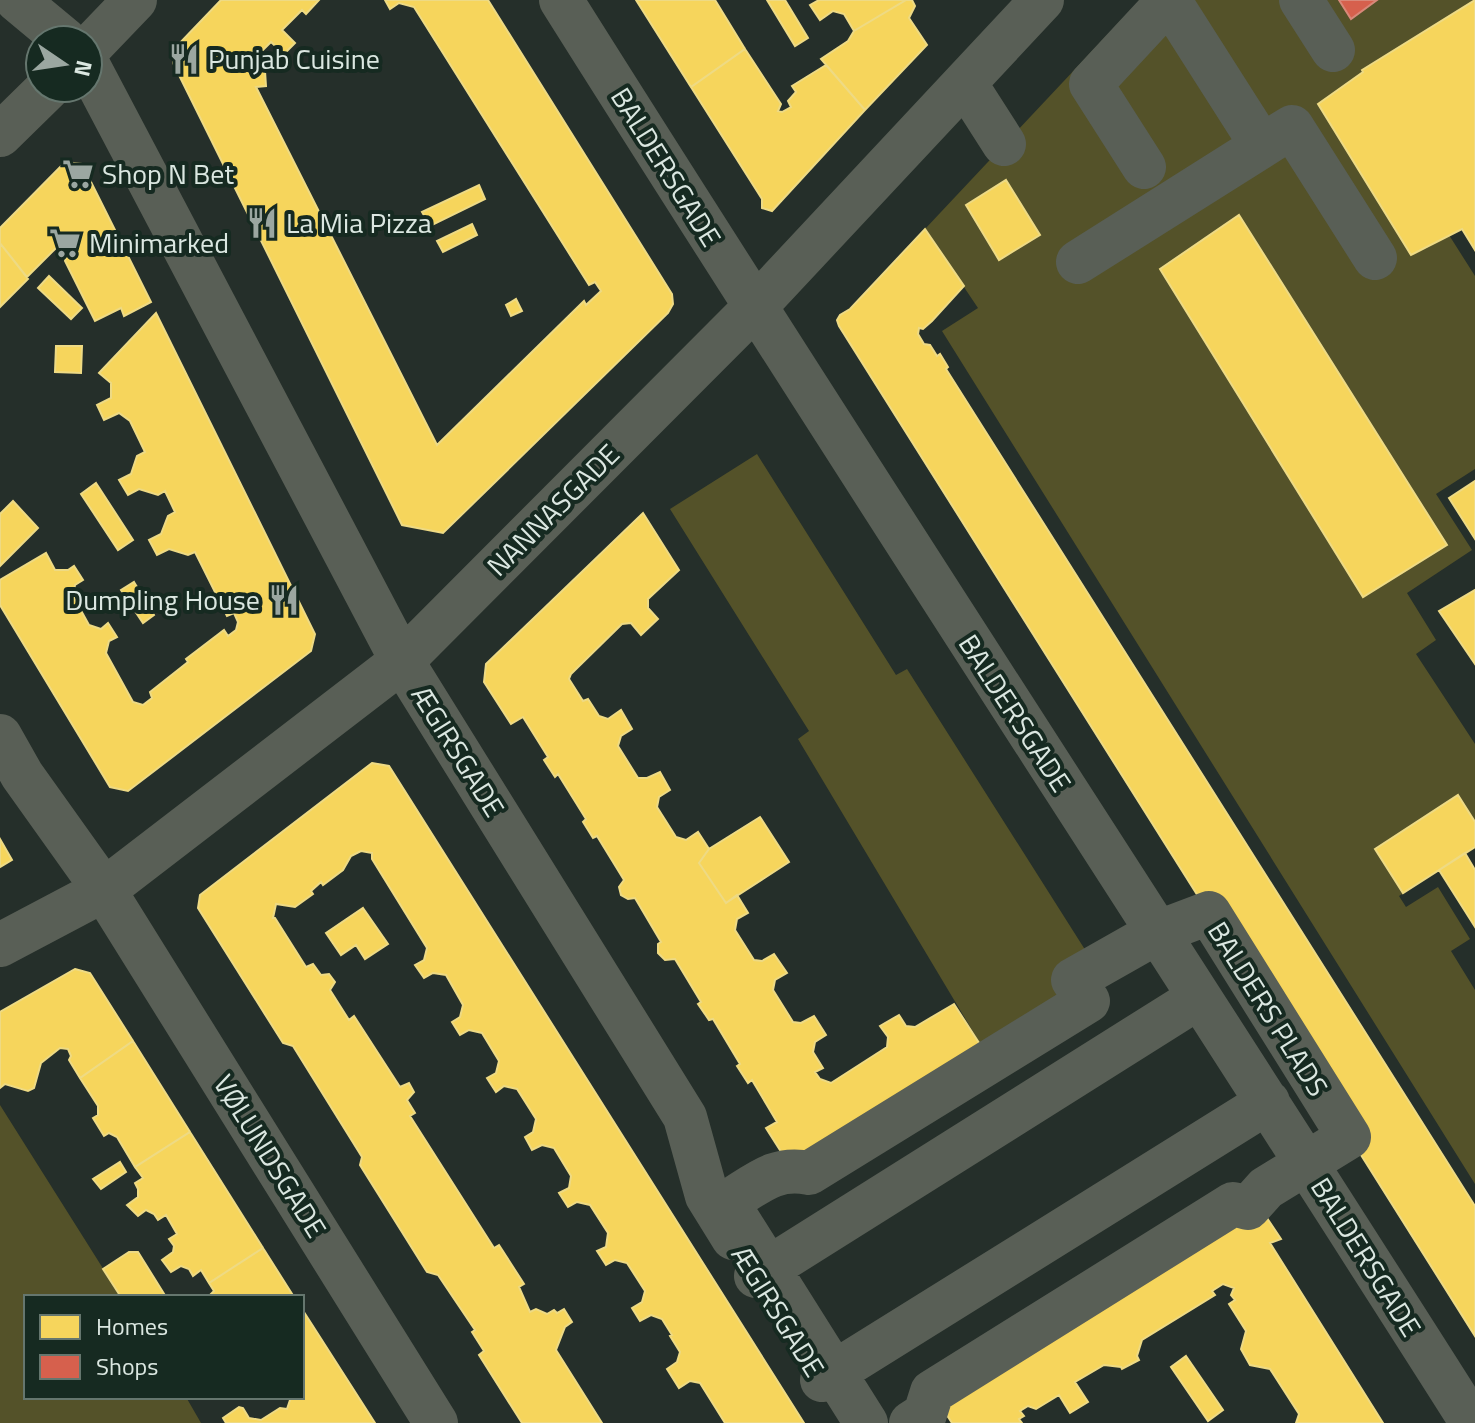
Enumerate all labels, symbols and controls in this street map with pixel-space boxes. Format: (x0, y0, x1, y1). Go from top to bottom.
north arrow (24, 24, 104, 104)
place label: Punjab Cuisine (208, 37, 380, 80)
restaurant icon: Punjab Cuisine (167, 42, 201, 76)
text: N (65, 57, 102, 80)
street label: BALDERSGADE (600, 79, 732, 255)
place label: Shop N Bet (102, 152, 234, 195)
supermarket icon: Shop N Bet (61, 157, 95, 191)
place label: La Mia Pizza (286, 201, 432, 244)
restaurant icon: La Mia Pizza (245, 206, 279, 240)
place label: Minimarked (89, 221, 229, 264)
supermarket icon: Minimarked (48, 226, 82, 260)
street label: NANNASGADE (476, 433, 629, 586)
place label: Dumpling House (65, 578, 260, 621)
restaurant icon: Dumpling House (267, 583, 301, 617)
street label: BALDERSGADE (948, 625, 1083, 800)
street label: ÆGIRSGADE (401, 676, 516, 825)
street label: BALDERS PLADS (1197, 913, 1339, 1105)
street label: VØLUNDSGADE (203, 1066, 338, 1246)
street label: BALDERSGADE (1300, 1169, 1432, 1345)
street label: ÆGIRSGADE (721, 1236, 836, 1385)
legend (24, 1295, 304, 1399)
text: Homes (96, 1308, 168, 1344)
text: Shops (96, 1348, 158, 1384)

